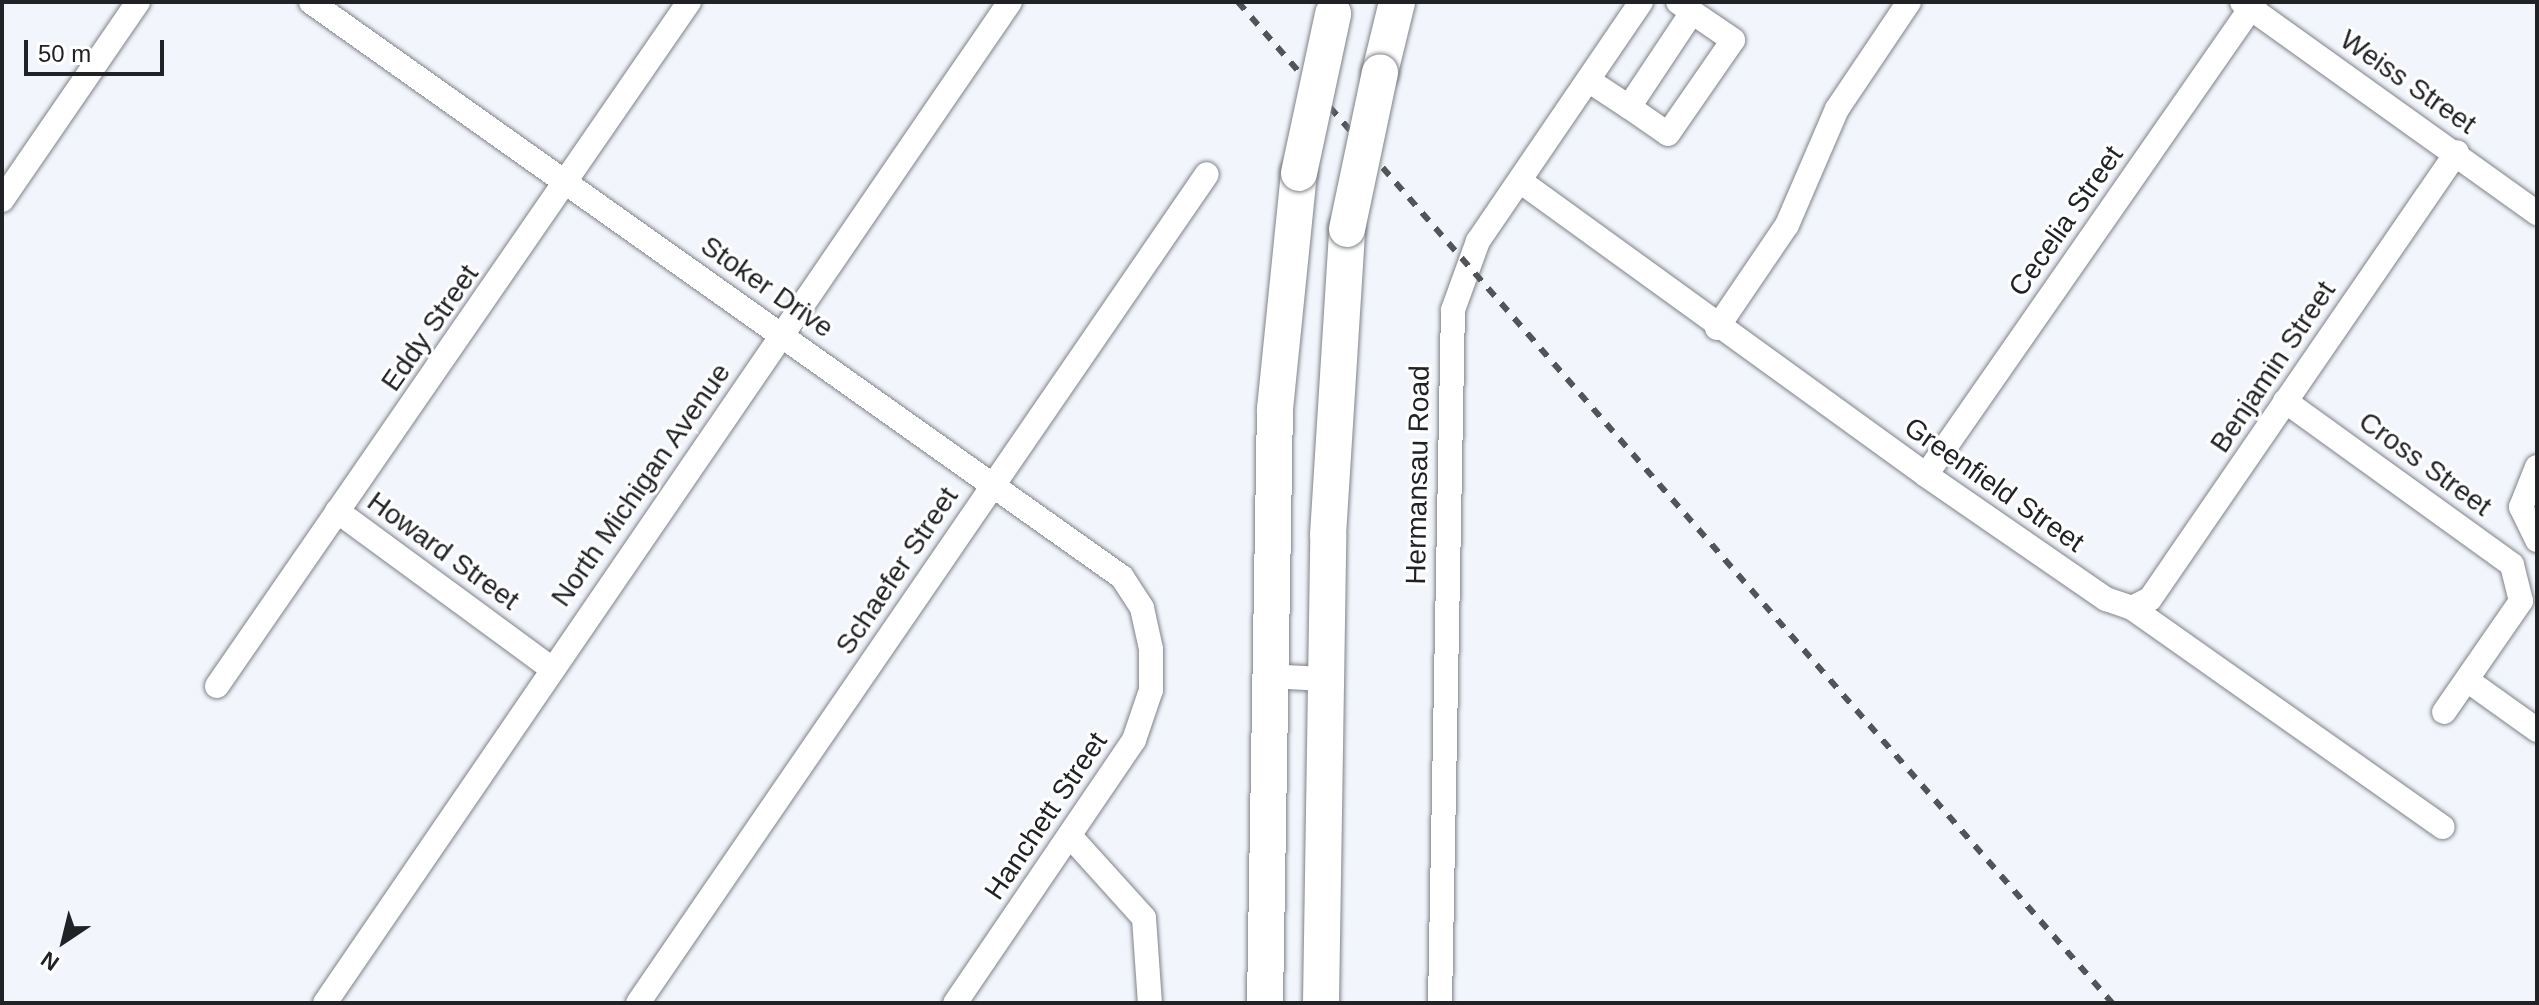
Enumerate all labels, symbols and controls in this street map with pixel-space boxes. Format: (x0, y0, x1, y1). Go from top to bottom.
street label: Weiss Street (2334, 23, 2482, 141)
scale bar (28, 24, 168, 74)
text: 50 m (38, 40, 91, 67)
street label: Cecelia Street (2002, 139, 2130, 303)
street label: Stoker Drive (694, 229, 840, 345)
street label: Eddy Street (374, 258, 486, 398)
street label: Benjamin Street (2203, 275, 2343, 459)
street label: North Michigan Avenue (544, 356, 738, 614)
street label: Hermansau Road (1399, 365, 1437, 585)
street label: Cross Street (2352, 405, 2498, 523)
street label: Greenfield Street (1898, 411, 2090, 559)
street label: Schaefer Street (829, 481, 965, 661)
street label: Howard Street (361, 485, 525, 617)
street label: Hanchett Street (978, 726, 1114, 906)
north arrow (24, 901, 104, 981)
text: N (36, 946, 64, 976)

